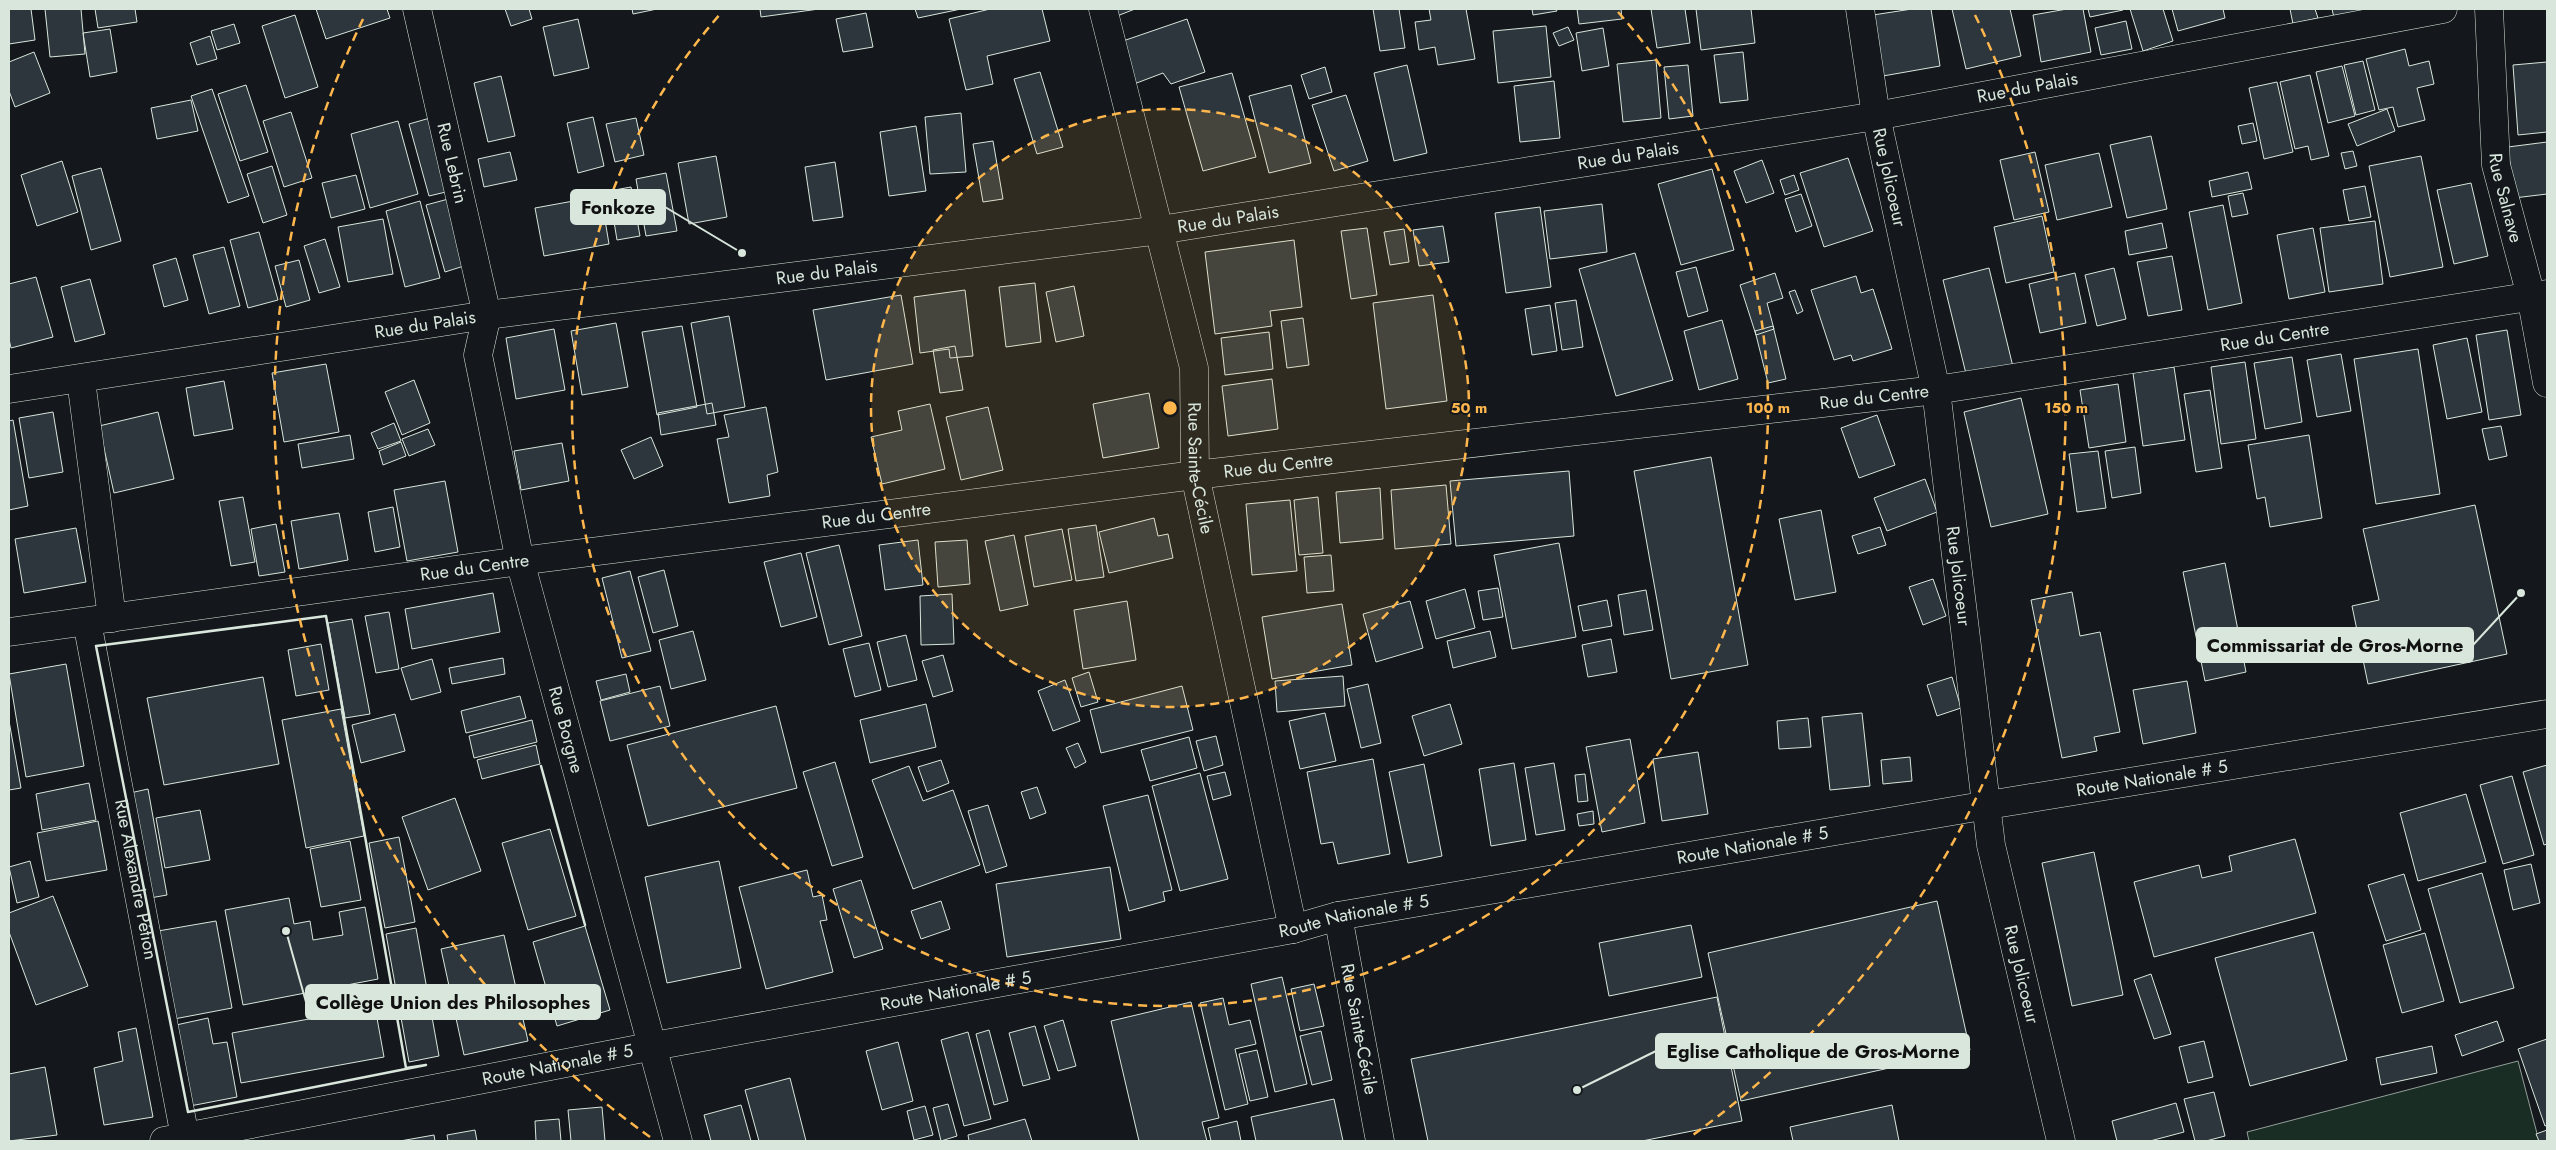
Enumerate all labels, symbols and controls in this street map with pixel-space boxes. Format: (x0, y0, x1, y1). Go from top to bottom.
street label: Rue du Palais (1975, 65, 2080, 110)
street label: Rue Lebrin (430, 120, 474, 206)
street label: Rue Jolicoeur (1866, 125, 1913, 230)
street label: Rue du Palais (1576, 135, 1681, 176)
street label: Rue Salnave (2482, 152, 2529, 245)
callout: Fonkoze (571, 190, 665, 224)
text: Fonkoze (581, 194, 655, 221)
street label: Rue du Palais (1176, 198, 1281, 240)
street label: Rue du Palais (774, 253, 879, 291)
street label: Rue du Palais (373, 304, 477, 345)
street label: Rue du Centre (2218, 315, 2331, 358)
street label: Rue du Centre (1818, 378, 1930, 416)
text: 50 m (1451, 397, 1487, 419)
text: 100 m (1746, 397, 1790, 419)
text: 150 m (2044, 397, 2088, 419)
centre of rings (1161, 399, 1179, 417)
street label: Rue Sainte-Cécile (1181, 402, 1220, 536)
street label: Rue du Centre (1222, 446, 1334, 485)
street label: Rue du Centre (820, 496, 932, 535)
street label: Rue Jolicoeur (1940, 524, 1978, 628)
street label: Rue du Centre (418, 547, 531, 588)
callout: Commissariat de Gros-Morne (2197, 628, 2473, 662)
text: Commissariat de Gros-Morne (2207, 632, 2463, 659)
street label: Rue Borgne (542, 683, 590, 776)
street label: Route Nationale # 5 (2074, 753, 2230, 803)
street label: Rue Alexandre Pétion (108, 797, 164, 962)
street label: Route Nationale # 5 (1675, 820, 1830, 871)
street label: Route Nationale # 5 (1277, 888, 1431, 944)
street label: Rue Jolicoeur (1997, 923, 2046, 1027)
street label: Rue Sainte-Cécile (1334, 961, 1384, 1097)
street label: Route Nationale # 5 (878, 964, 1034, 1017)
callout: Collège Union des Philosophes (306, 985, 600, 1019)
text: Collège Union des Philosophes (316, 989, 591, 1016)
callout: Eglise Catholique de Gros-Morne (1656, 1034, 1969, 1068)
street label: Route Nationale # 5 (480, 1037, 635, 1092)
text: Eglise Catholique de Gros-Morne (1666, 1038, 1960, 1065)

